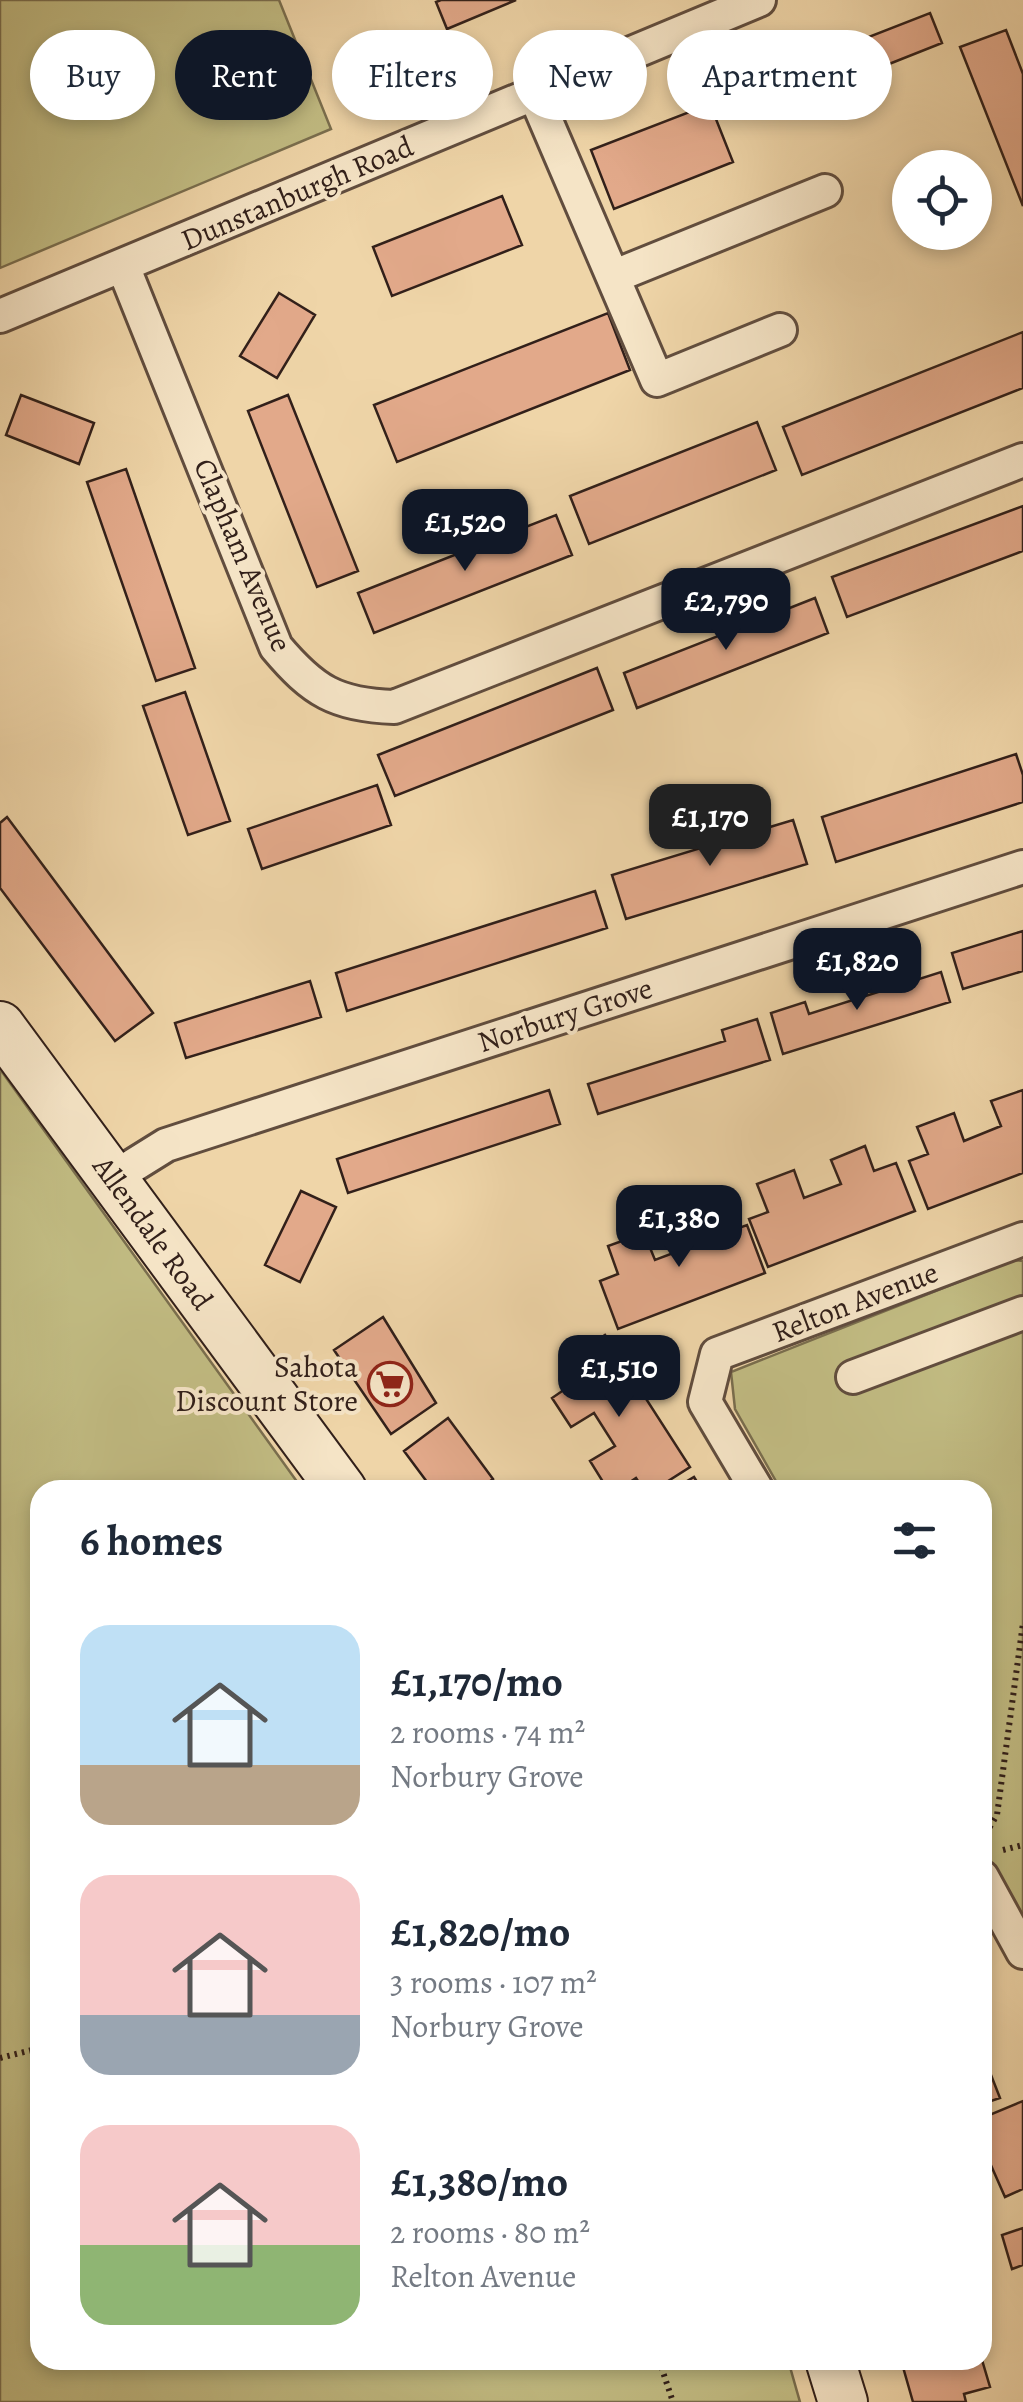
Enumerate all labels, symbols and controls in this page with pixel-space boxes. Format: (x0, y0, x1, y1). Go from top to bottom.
chip: Buy (30, 30, 155, 120)
chip: Rent (175, 30, 312, 120)
chip: Filters (332, 30, 493, 120)
chip: New (513, 30, 647, 120)
chip: Apartment (667, 30, 892, 120)
street label: Dunstanburgh Road (175, 126, 420, 260)
map controls (892, 150, 992, 250)
button: locate (892, 150, 992, 250)
street label: Clapham Avenue (184, 452, 302, 658)
pin: £1,520 (384, 489, 546, 574)
text: £1,520 (424, 499, 506, 543)
pin: £2,790 (645, 568, 807, 653)
text: £2,790 (683, 578, 769, 622)
pin: £1,170 (629, 784, 791, 869)
text: £1,170 (671, 794, 749, 838)
pin: £1,820 (776, 928, 938, 1013)
text: £1,820 (815, 938, 899, 982)
street label: Norbury Grove (473, 968, 657, 1062)
street label: Allendale Road (83, 1147, 223, 1319)
pin: £1,380 (598, 1185, 760, 1270)
text: £1,380 (638, 1195, 720, 1239)
street label: Relton Avenue (766, 1252, 944, 1352)
pin: £1,510 (538, 1335, 700, 1420)
text: £1,510 (580, 1345, 658, 1389)
place label: Sahota Discount Store (175, 1347, 358, 1421)
supermarket icon: Sahota Discount Store (367, 1361, 413, 1407)
text: 6 homes (80, 1512, 223, 1569)
icon: filters (887, 1513, 942, 1568)
text: £1,170/mo (390, 1653, 563, 1710)
icon: home (160, 1665, 280, 1785)
text: 2 rooms · 74 m² (390, 1710, 585, 1754)
text: Norbury Grove (390, 1754, 584, 1798)
text: £1,820/mo (390, 1903, 570, 1960)
icon: home (160, 1915, 280, 2035)
text: 3 rooms · 107 m² (390, 1960, 597, 2004)
text: Norbury Grove (390, 2004, 584, 2048)
text: £1,380/mo (390, 2153, 568, 2210)
icon: home (160, 2165, 280, 2285)
text: 2 rooms · 80 m² (390, 2210, 590, 2254)
text: Relton Avenue (390, 2254, 576, 2298)

